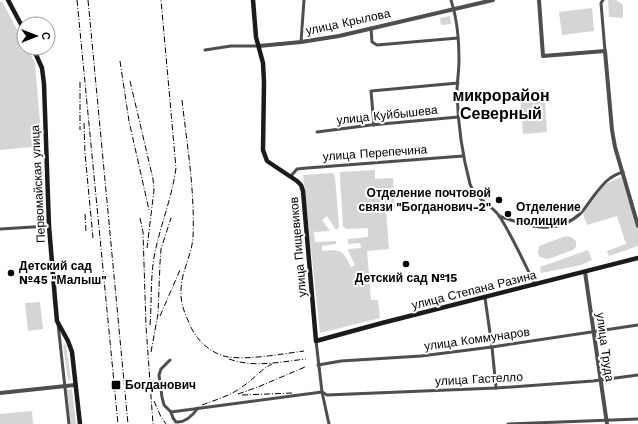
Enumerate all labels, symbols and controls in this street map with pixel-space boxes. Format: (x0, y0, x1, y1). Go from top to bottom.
street label: улица Крылова (304, 6, 392, 38)
north arrow (16, 16, 56, 56)
text: С (39, 32, 52, 40)
district label: микрорайон Северный (452, 86, 550, 123)
street label: улица Куйбышева (336, 103, 439, 127)
street label: Первомайская улица (28, 124, 48, 243)
street label: улица Перепечина (322, 142, 428, 164)
place label: Отделение почтовой связи "Богданович-2" (359, 186, 491, 214)
marker: Отделение почтовой связи "Богданович-2" (494, 195, 504, 205)
street label: улица Пищевиков (287, 196, 309, 298)
place label: Отделение полиции (516, 200, 581, 228)
marker: Отделение полиции (503, 209, 513, 219)
place label: Детский сад №45 "Малыш" (19, 259, 107, 287)
marker: Детский сад №15 (401, 259, 411, 269)
marker: Детский сад №45 "Малыш" (6, 268, 16, 278)
street label: улица Степана Разина (410, 268, 538, 312)
place label: Детский сад №15 (355, 271, 457, 285)
street label: улица Труда (593, 312, 617, 383)
street label: улица Коммунаров (423, 325, 531, 353)
street label: улица Гастелло (435, 370, 524, 388)
place label: Богданович (125, 378, 196, 392)
marker: Богданович (110, 379, 122, 391)

